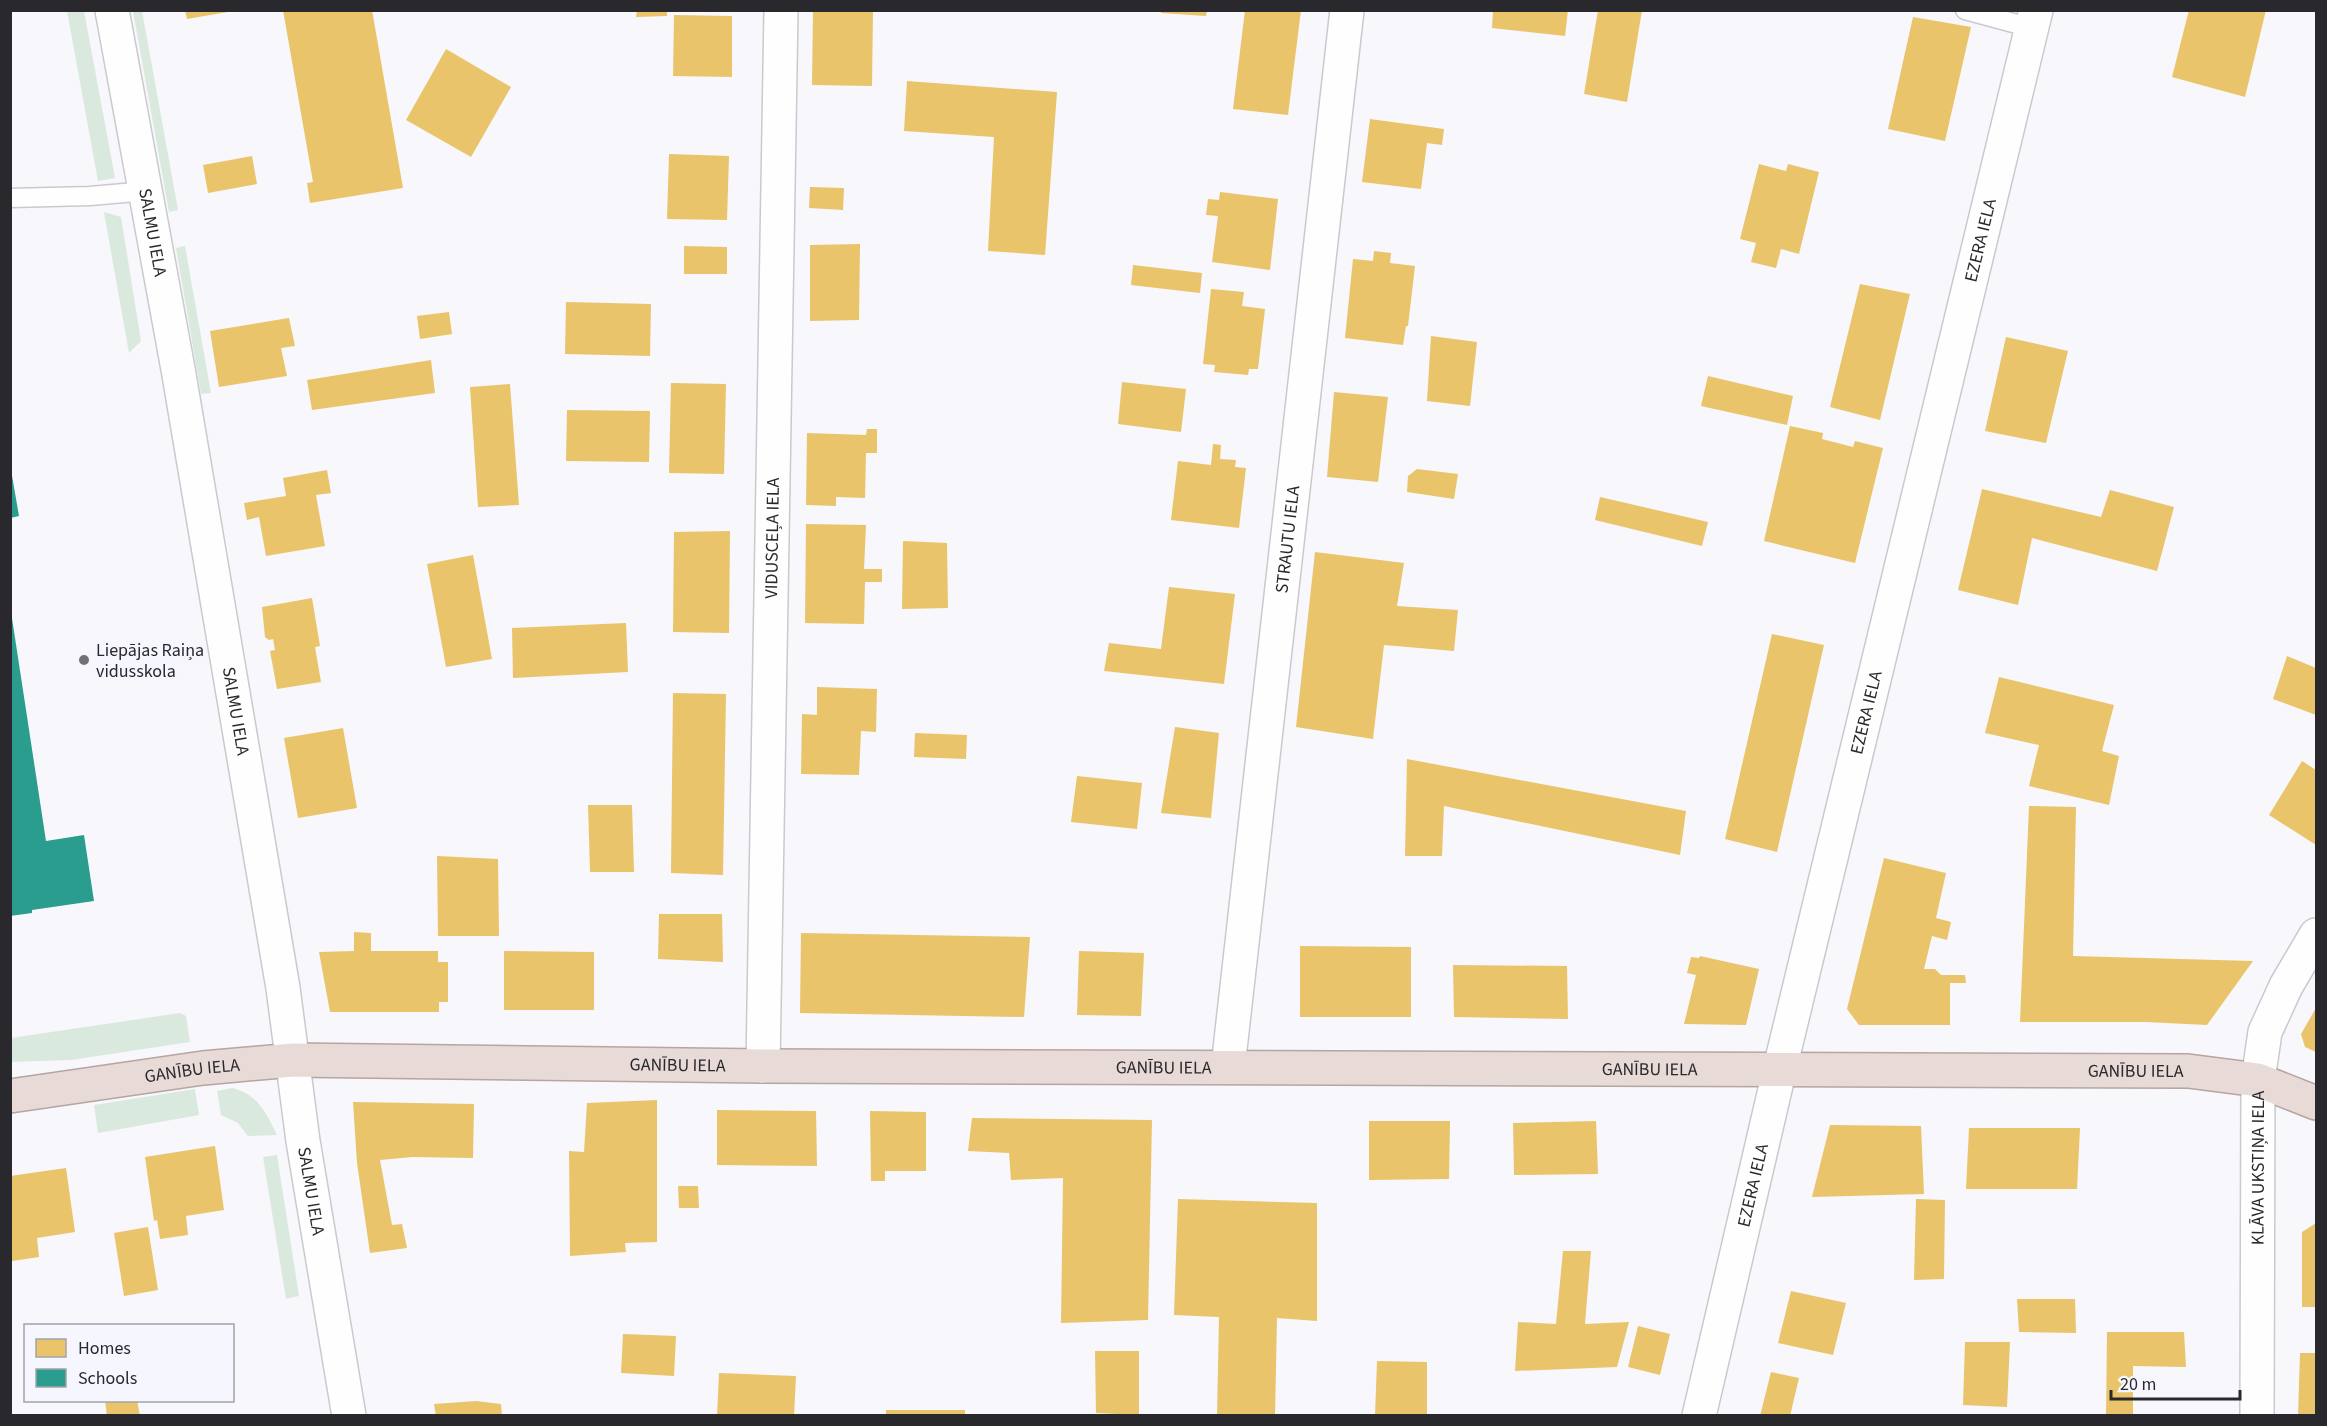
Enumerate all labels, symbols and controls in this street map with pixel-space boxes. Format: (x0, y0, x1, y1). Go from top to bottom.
street label: SALMU IELA (132, 186, 173, 279)
street label: EZERA IELA (1959, 196, 2003, 285)
street label: VIDUSCEĻA IELA (759, 477, 786, 599)
street label: STRAUTU IELA (1269, 484, 1306, 594)
place label: Liepājas Raiņa vidusskola (96, 638, 204, 684)
marker: Liepājas Raiņa vidusskola (77, 653, 91, 667)
street label: SALMU IELA (216, 665, 255, 758)
street label: EZERA IELA (1844, 668, 1889, 757)
street label: GANĪBU IELA (630, 1052, 726, 1079)
street label: GANĪBU IELA (143, 1053, 241, 1089)
street label: GANĪBU IELA (1116, 1055, 1212, 1081)
street label: GANĪBU IELA (1602, 1057, 1698, 1082)
street label: GANĪBU IELA (2088, 1059, 2184, 1084)
street label: KLĀVA UKSTIŅA IELA (2246, 1090, 2271, 1245)
street label: EZERA IELA (1731, 1141, 1775, 1230)
street label: SALMU IELA (291, 1145, 331, 1238)
legend (24, 1324, 234, 1402)
text: Homes (78, 1336, 131, 1361)
scale bar (2111, 1363, 2240, 1401)
text: Schools (78, 1366, 137, 1391)
text: 20 m (2120, 1372, 2156, 1397)

